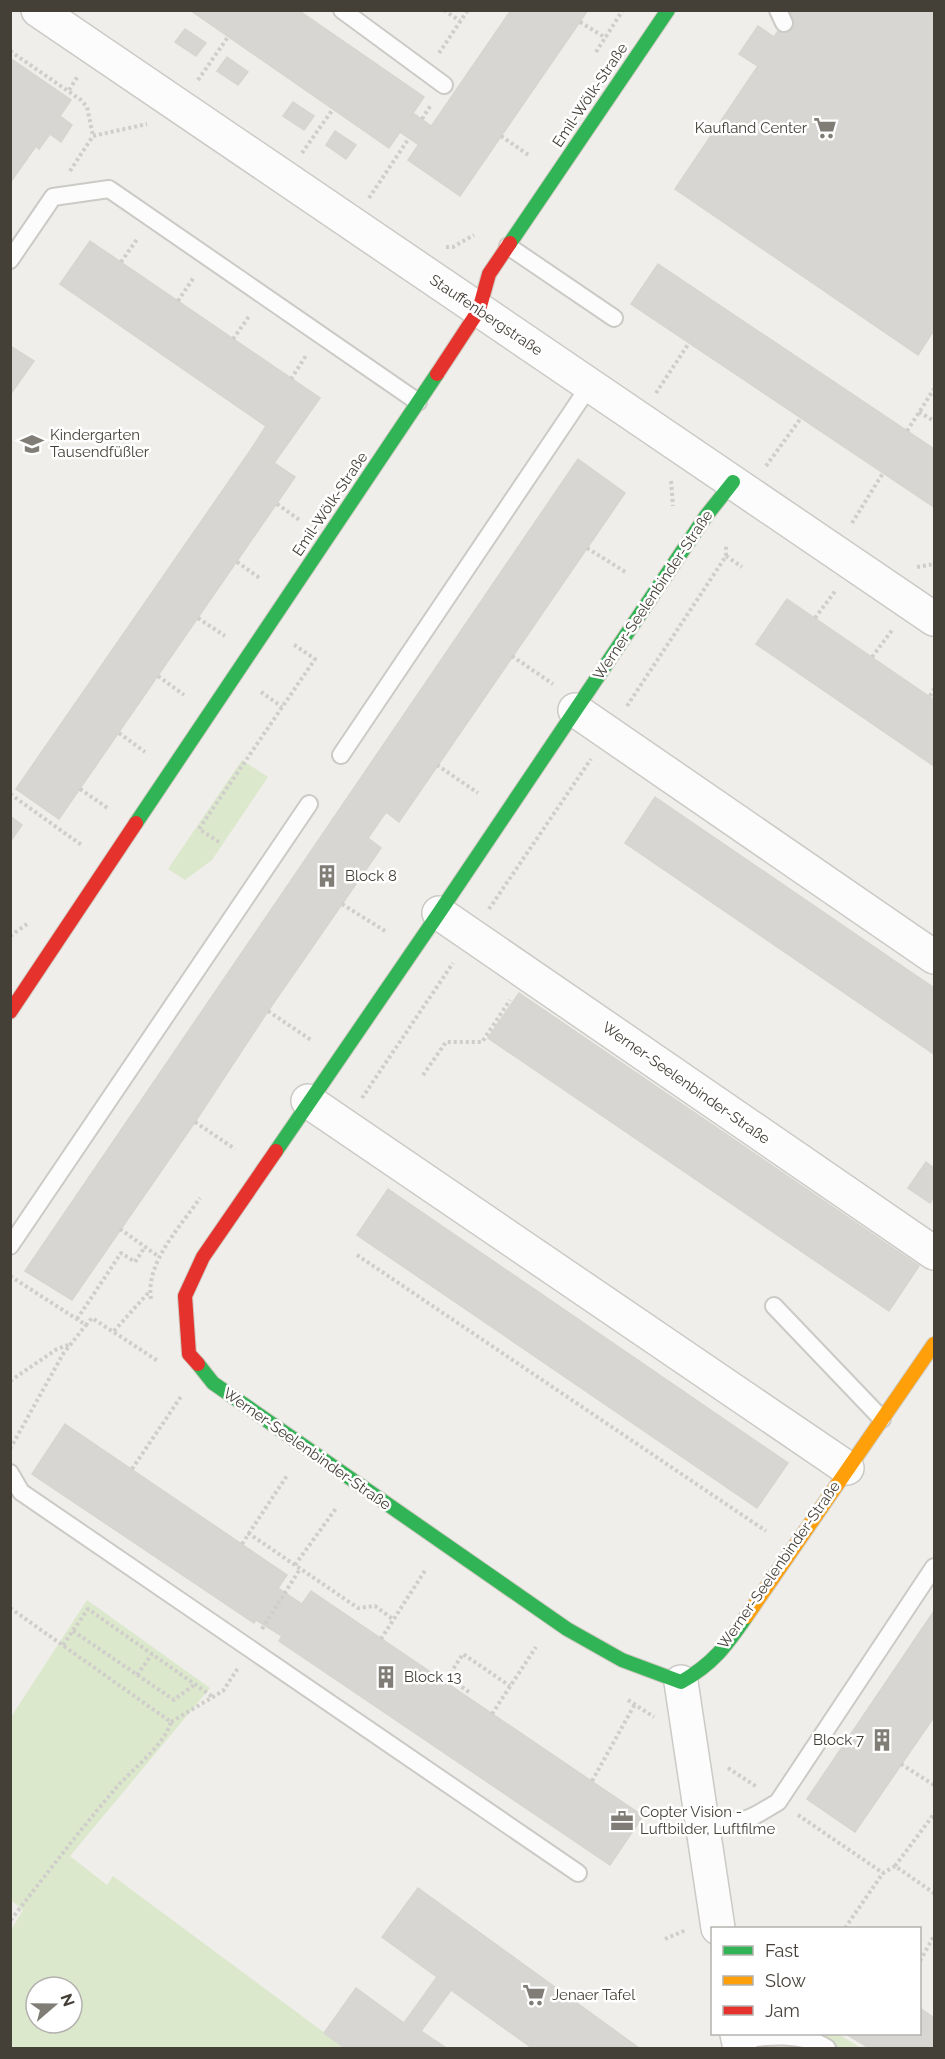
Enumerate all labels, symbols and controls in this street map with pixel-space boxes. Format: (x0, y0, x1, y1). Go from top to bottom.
street label: Emil-Wölk-Straße (549, 39, 632, 150)
supermarket icon: Kaufland Center (812, 115, 838, 141)
place label: Kaufland Center (695, 119, 808, 137)
street label: Stauffenbergstraße (426, 271, 546, 360)
place label: Kindergarten Tausendfüßler (50, 426, 150, 461)
school or university icon: Kindergarten Tausendfüßler (19, 431, 45, 457)
street label: Emil-Wölk-Straße (289, 448, 372, 559)
street label: Werner-Seelenbinder-Straße (589, 507, 717, 683)
building icon: Block 8 (314, 863, 340, 889)
place label: Block 8 (345, 867, 397, 885)
street label: Werner-Seelenbinder-Straße (599, 1018, 773, 1148)
street label: Werner-Seelenbinder-Straße (220, 1384, 394, 1514)
street label: Werner-Seelenbinder-Straße (714, 1478, 844, 1652)
building icon: Block 13 (373, 1664, 399, 1690)
place label: Block 13 (404, 1668, 461, 1686)
building icon: Block 7 (869, 1727, 895, 1753)
place label: Block 7 (813, 1731, 864, 1749)
place label: Copter Vision - Luftbilder, Luftfilme (640, 1803, 775, 1838)
office icon: Copter Vision - Luftbilder, Luftfilme (609, 1808, 635, 1834)
legend (711, 1927, 921, 2035)
text: Fast (765, 1940, 799, 1961)
text: Slow (765, 1970, 806, 1991)
north arrow (24, 1975, 84, 2035)
supermarket icon: Jenaer Tafel (521, 1982, 547, 2008)
place label: Jenaer Tafel (552, 1986, 636, 2004)
text: N (57, 1991, 79, 2009)
text: Jam (765, 2000, 800, 2021)

